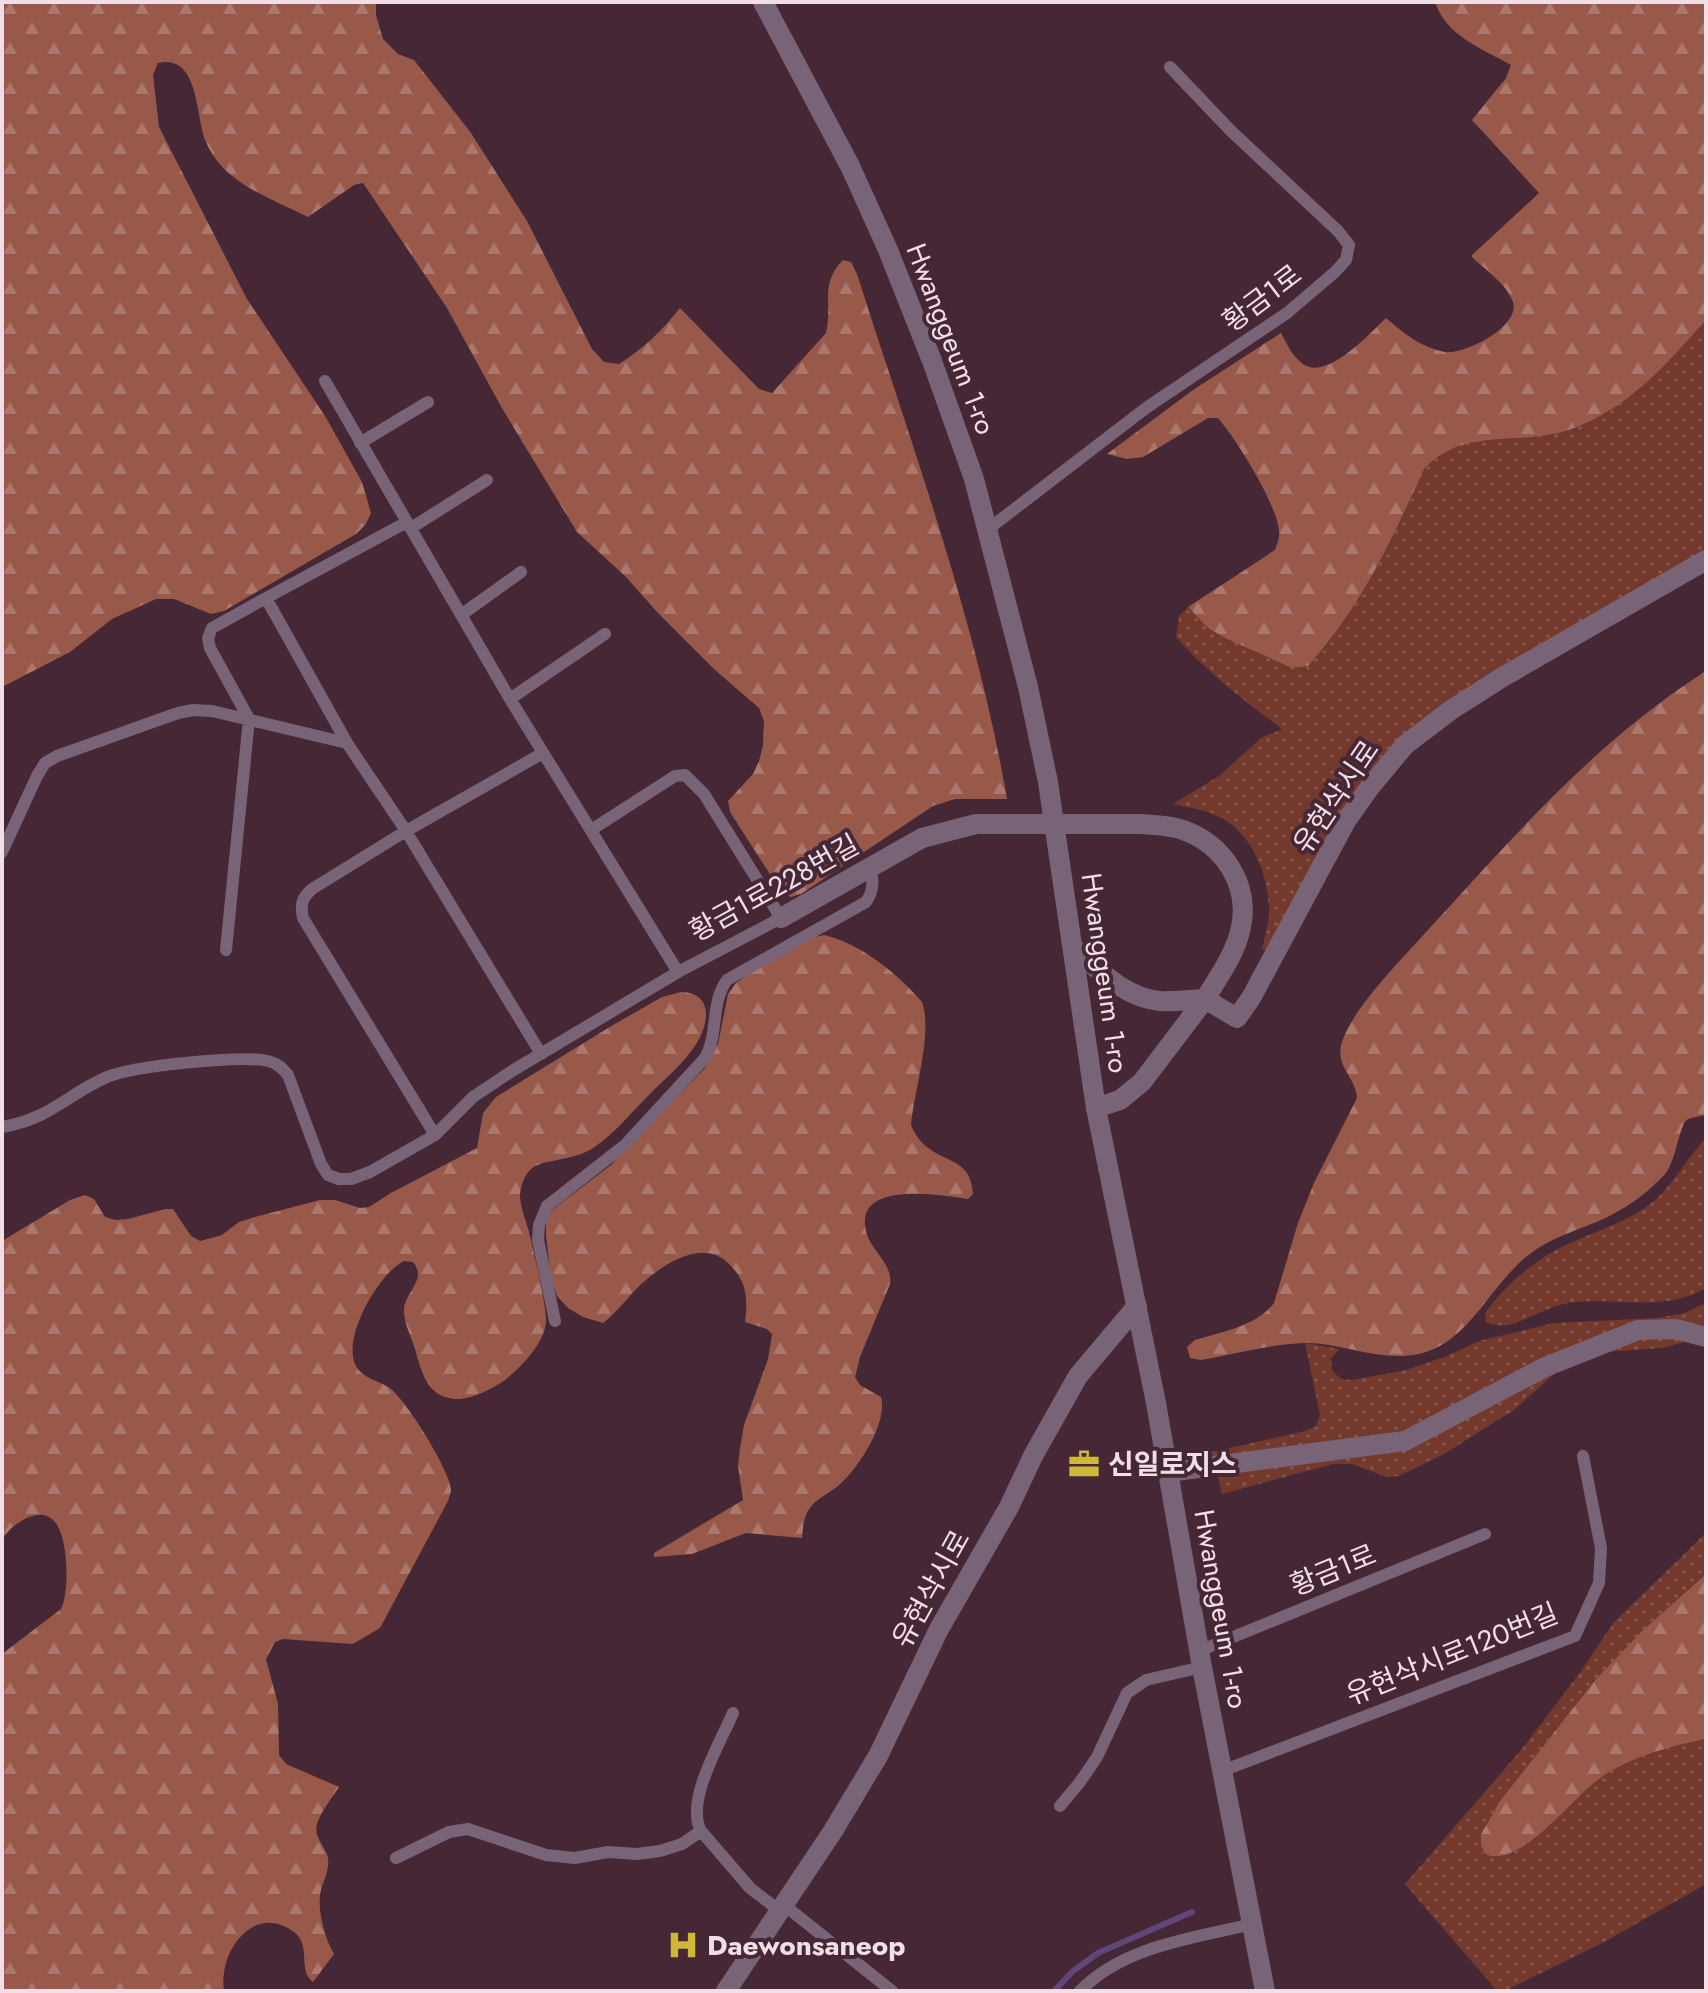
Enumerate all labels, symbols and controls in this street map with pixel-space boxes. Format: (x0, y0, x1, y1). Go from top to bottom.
street label: Hwanggeum 1-ro (896, 238, 1006, 440)
street label: 황금1로 (1214, 255, 1310, 341)
street label: 유현삭시로 (1283, 732, 1389, 862)
street label: 황금1로228번길 (682, 824, 866, 952)
street label: Hwanggeum 1-ro (1071, 870, 1139, 1076)
place label: 신일로지스 (1108, 1444, 1237, 1485)
office icon: 신일로지스 (1067, 1447, 1101, 1481)
street label: Hwanggeum 1-ro (1183, 1506, 1259, 1712)
street label: 유현삭시로 (882, 1523, 980, 1655)
street label: 황금1로 (1284, 1534, 1382, 1606)
street label: 유현삭시로120번길 (1340, 1593, 1564, 1715)
place label: Daewonsaneop (707, 1925, 906, 1966)
hospital icon: Daewonsaneop (666, 1928, 700, 1962)

